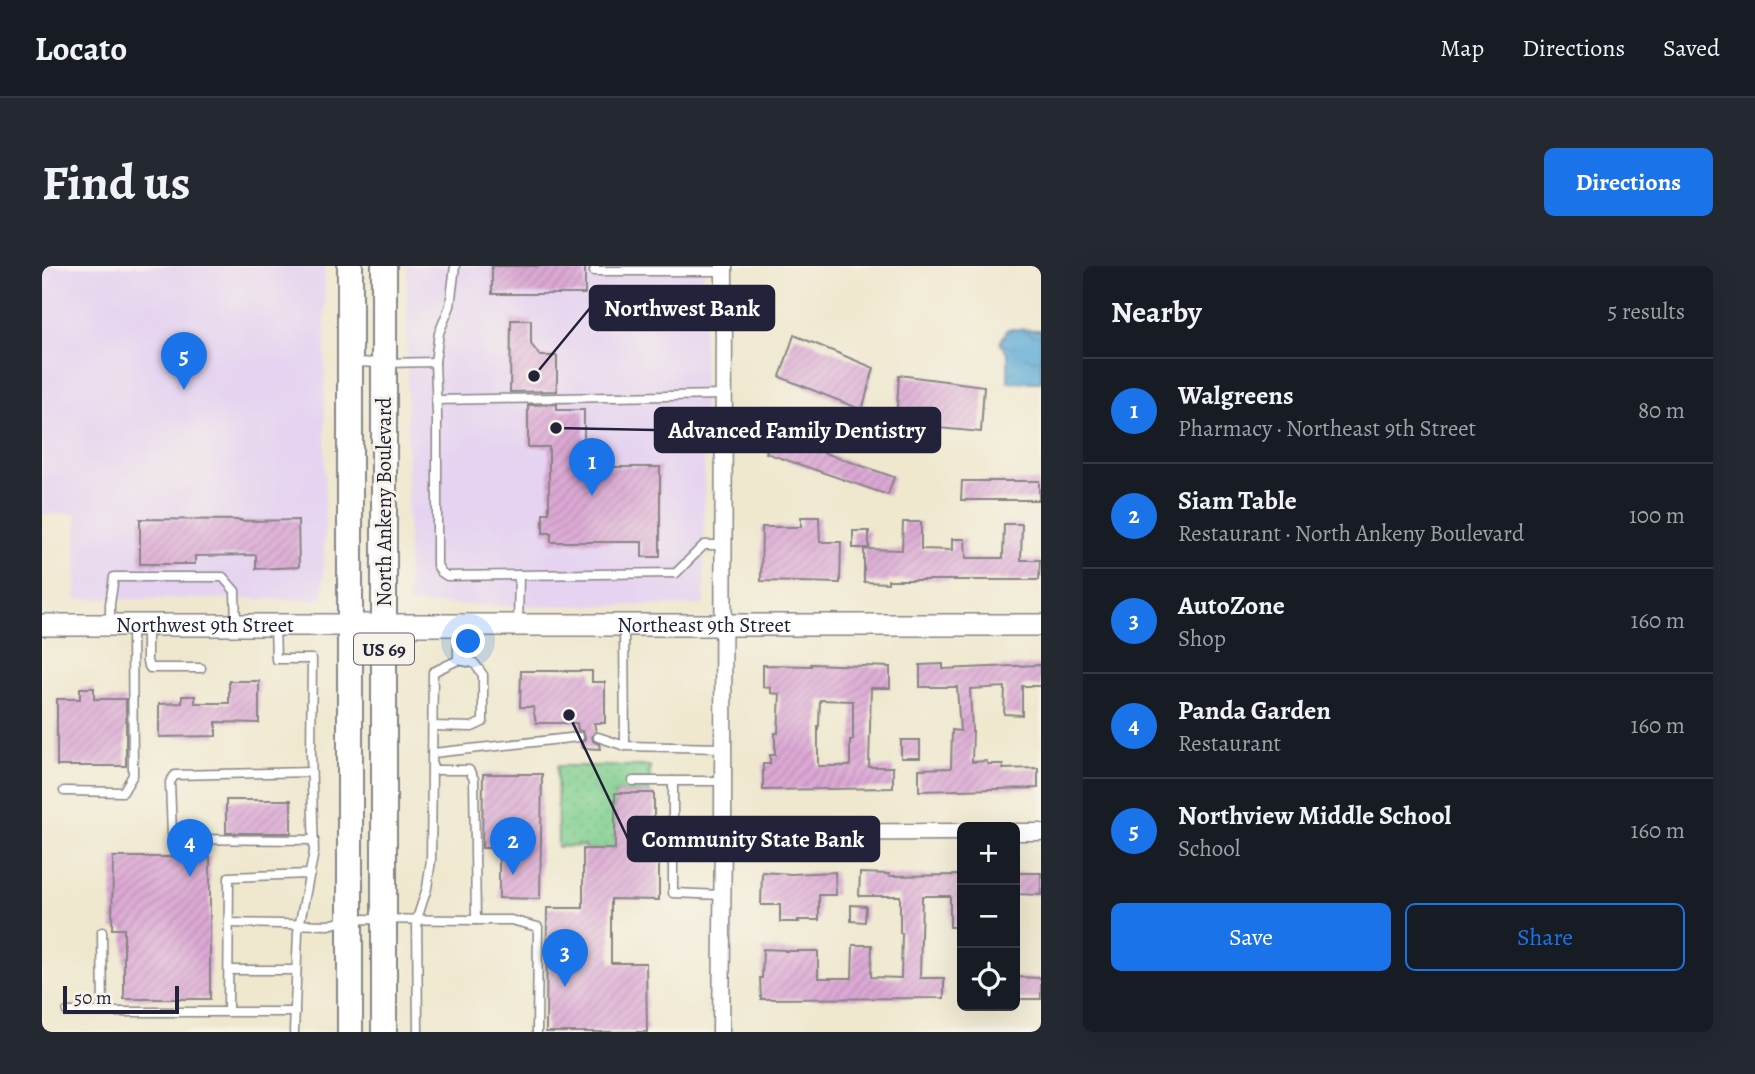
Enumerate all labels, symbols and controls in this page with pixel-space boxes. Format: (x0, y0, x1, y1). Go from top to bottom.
text: Locato (35, 26, 127, 71)
text: Map (1440, 32, 1484, 64)
text: Directions (1522, 32, 1625, 64)
text: Saved (1663, 32, 1720, 64)
button: Directions (1544, 148, 1713, 216)
text: Find us (42, 149, 190, 216)
callout: Northwest Bank (590, 286, 774, 330)
text: Nearby (1111, 292, 1202, 332)
text: Northwest Bank (604, 293, 760, 324)
text: 5 results (1608, 296, 1685, 327)
pin: 5 (161, 332, 207, 390)
text: Walgreens (1178, 378, 1294, 413)
text: 1 (1130, 395, 1138, 426)
text: 80 m (1638, 395, 1685, 426)
street label: North Ankeny Boulevard (370, 397, 398, 607)
callout: Advanced Family Dentistry (655, 408, 940, 452)
text: Pharmacy · Northeast 9th Street (1178, 413, 1476, 444)
text: Advanced Family Dentistry (667, 415, 927, 446)
pin: 1 (569, 438, 615, 496)
text: Siam Table (1178, 483, 1297, 518)
text: 2 (1128, 500, 1140, 531)
text: 100 m (1629, 500, 1685, 531)
text: Restaurant · North Ankeny Boulevard (1178, 518, 1524, 549)
text: AutoZone (1178, 588, 1285, 623)
text: 3 (1129, 605, 1139, 636)
text: 160 m (1631, 605, 1685, 636)
street label: Northwest 9th Street (116, 611, 294, 639)
street label: Northeast 9th Street (617, 611, 791, 639)
text: Shop (1178, 623, 1226, 654)
your location (451, 624, 485, 658)
road number: US 69 (354, 634, 414, 664)
text: Panda Garden (1178, 693, 1331, 728)
text: 4 (1129, 710, 1139, 741)
text: 160 m (1631, 710, 1685, 741)
text: Restaurant (1178, 728, 1281, 759)
text: Northview Middle School (1178, 798, 1451, 833)
text: 5 (1129, 815, 1139, 846)
text: 160 m (1631, 815, 1685, 846)
pin: 2 (490, 817, 536, 875)
callout: Community State Bank (628, 817, 879, 861)
pin: 4 (167, 819, 213, 877)
map controls (957, 822, 1020, 1011)
button: + (957, 822, 1020, 885)
text: Community State Bank (642, 824, 864, 855)
text: School (1178, 833, 1240, 864)
button: − (957, 885, 1020, 948)
button: Save (1111, 903, 1391, 971)
button: Share (1405, 903, 1685, 971)
pin: 3 (542, 929, 588, 987)
button: locate (957, 948, 1020, 1011)
scale bar (63, 983, 178, 1015)
text: 50 m (74, 985, 112, 1011)

